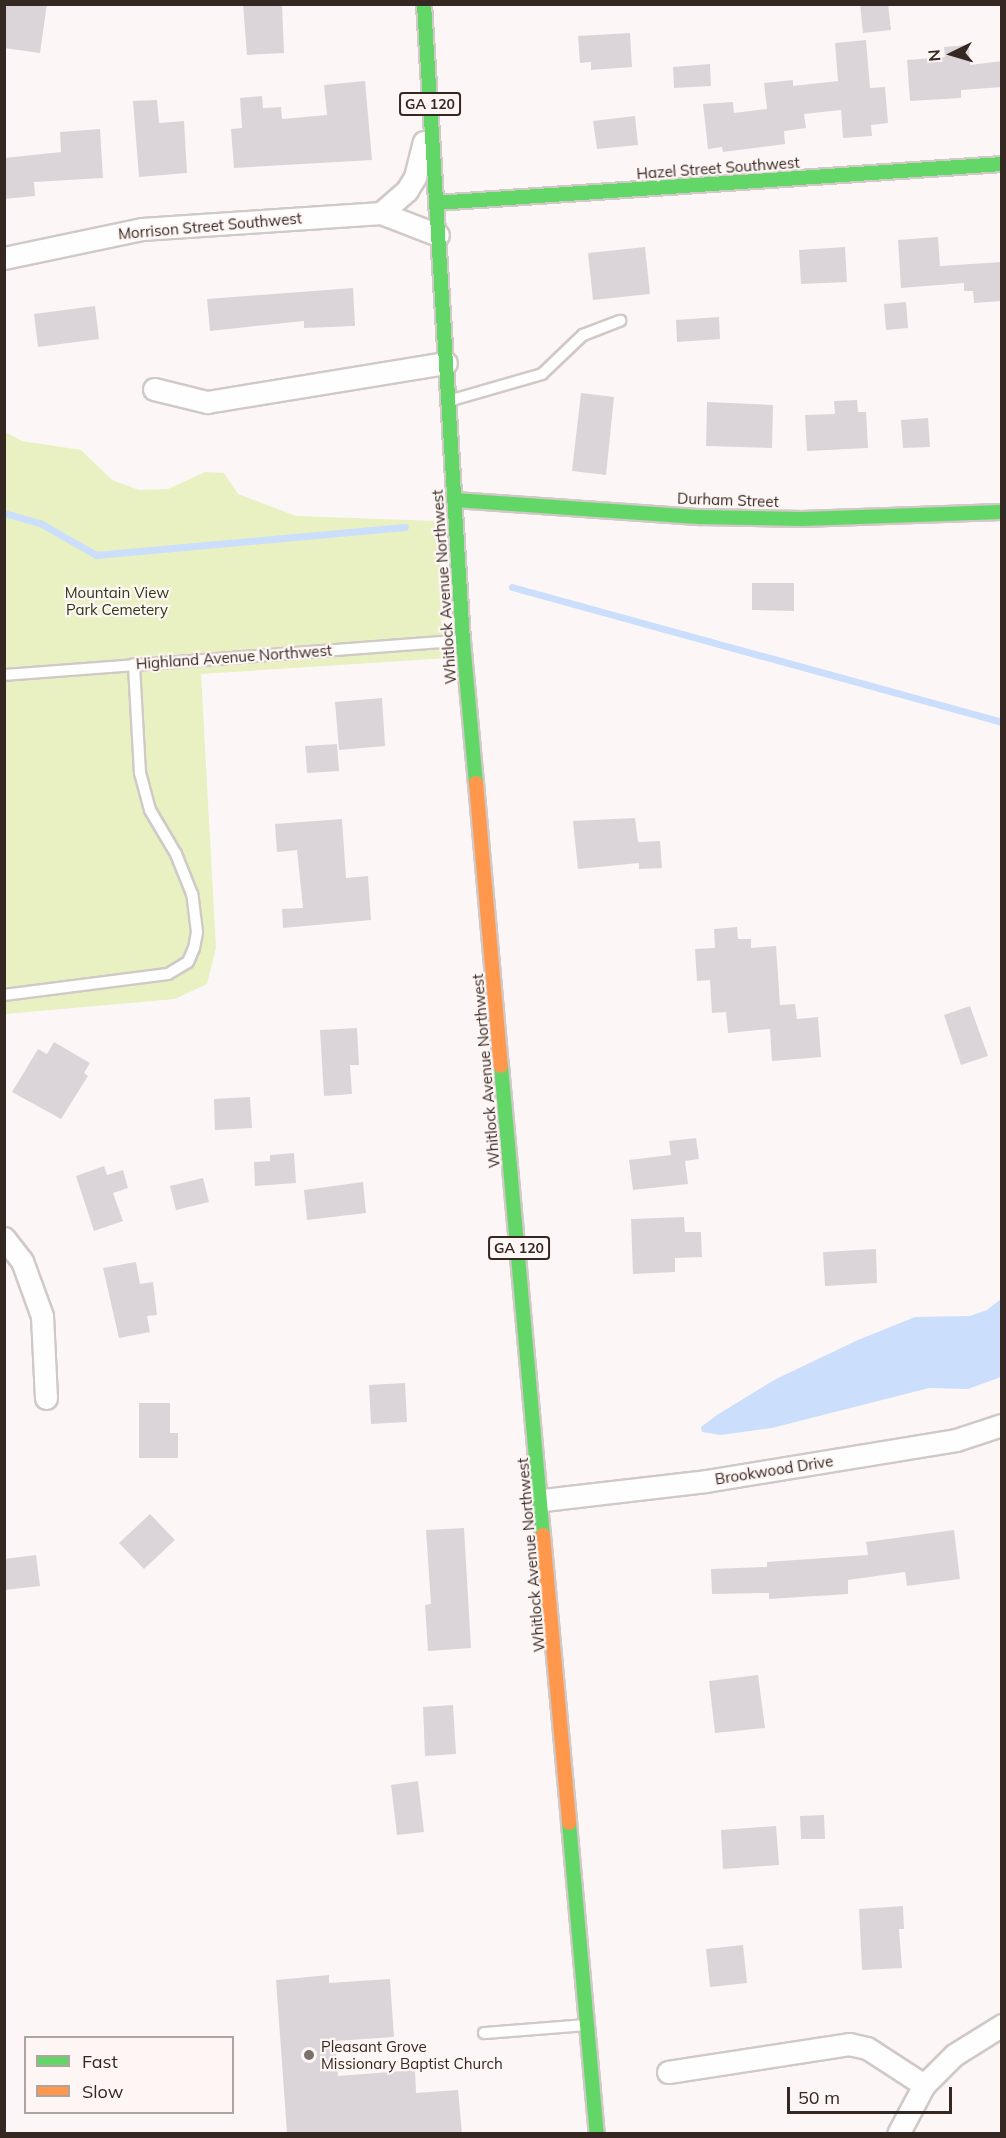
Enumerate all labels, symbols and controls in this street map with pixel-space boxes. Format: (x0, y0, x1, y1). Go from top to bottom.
north arrow (922, 24, 982, 84)
text: N (924, 49, 945, 62)
road number: GA 120 (398, 93, 462, 115)
street label: Hazel Street Southwest (636, 153, 800, 183)
street label: Morrison Street Southwest (117, 209, 303, 243)
street label: Whitlock Avenue Northwest (428, 489, 460, 685)
street label: Durham Street (677, 489, 779, 511)
park label: Mountain View Park Cemetery (65, 583, 169, 618)
street label: Highland Avenue Northwest (135, 641, 333, 673)
street label: Whitlock Avenue Northwest (469, 973, 503, 1169)
road number: GA 120 (488, 1237, 550, 1259)
street label: Brookwood Drive (714, 1452, 834, 1488)
street label: Whitlock Avenue Northwest (514, 1457, 548, 1653)
legend (24, 2036, 234, 2114)
place label: Pleasant Grove Missionary Baptist Church (321, 2037, 503, 2072)
marker: Pleasant Grove Missionary Baptist Church (302, 2048, 316, 2062)
text: Fast (82, 2050, 118, 2073)
scale bar (790, 2075, 955, 2113)
text: Slow (82, 2080, 123, 2103)
text: 50 m (798, 2086, 840, 2109)

